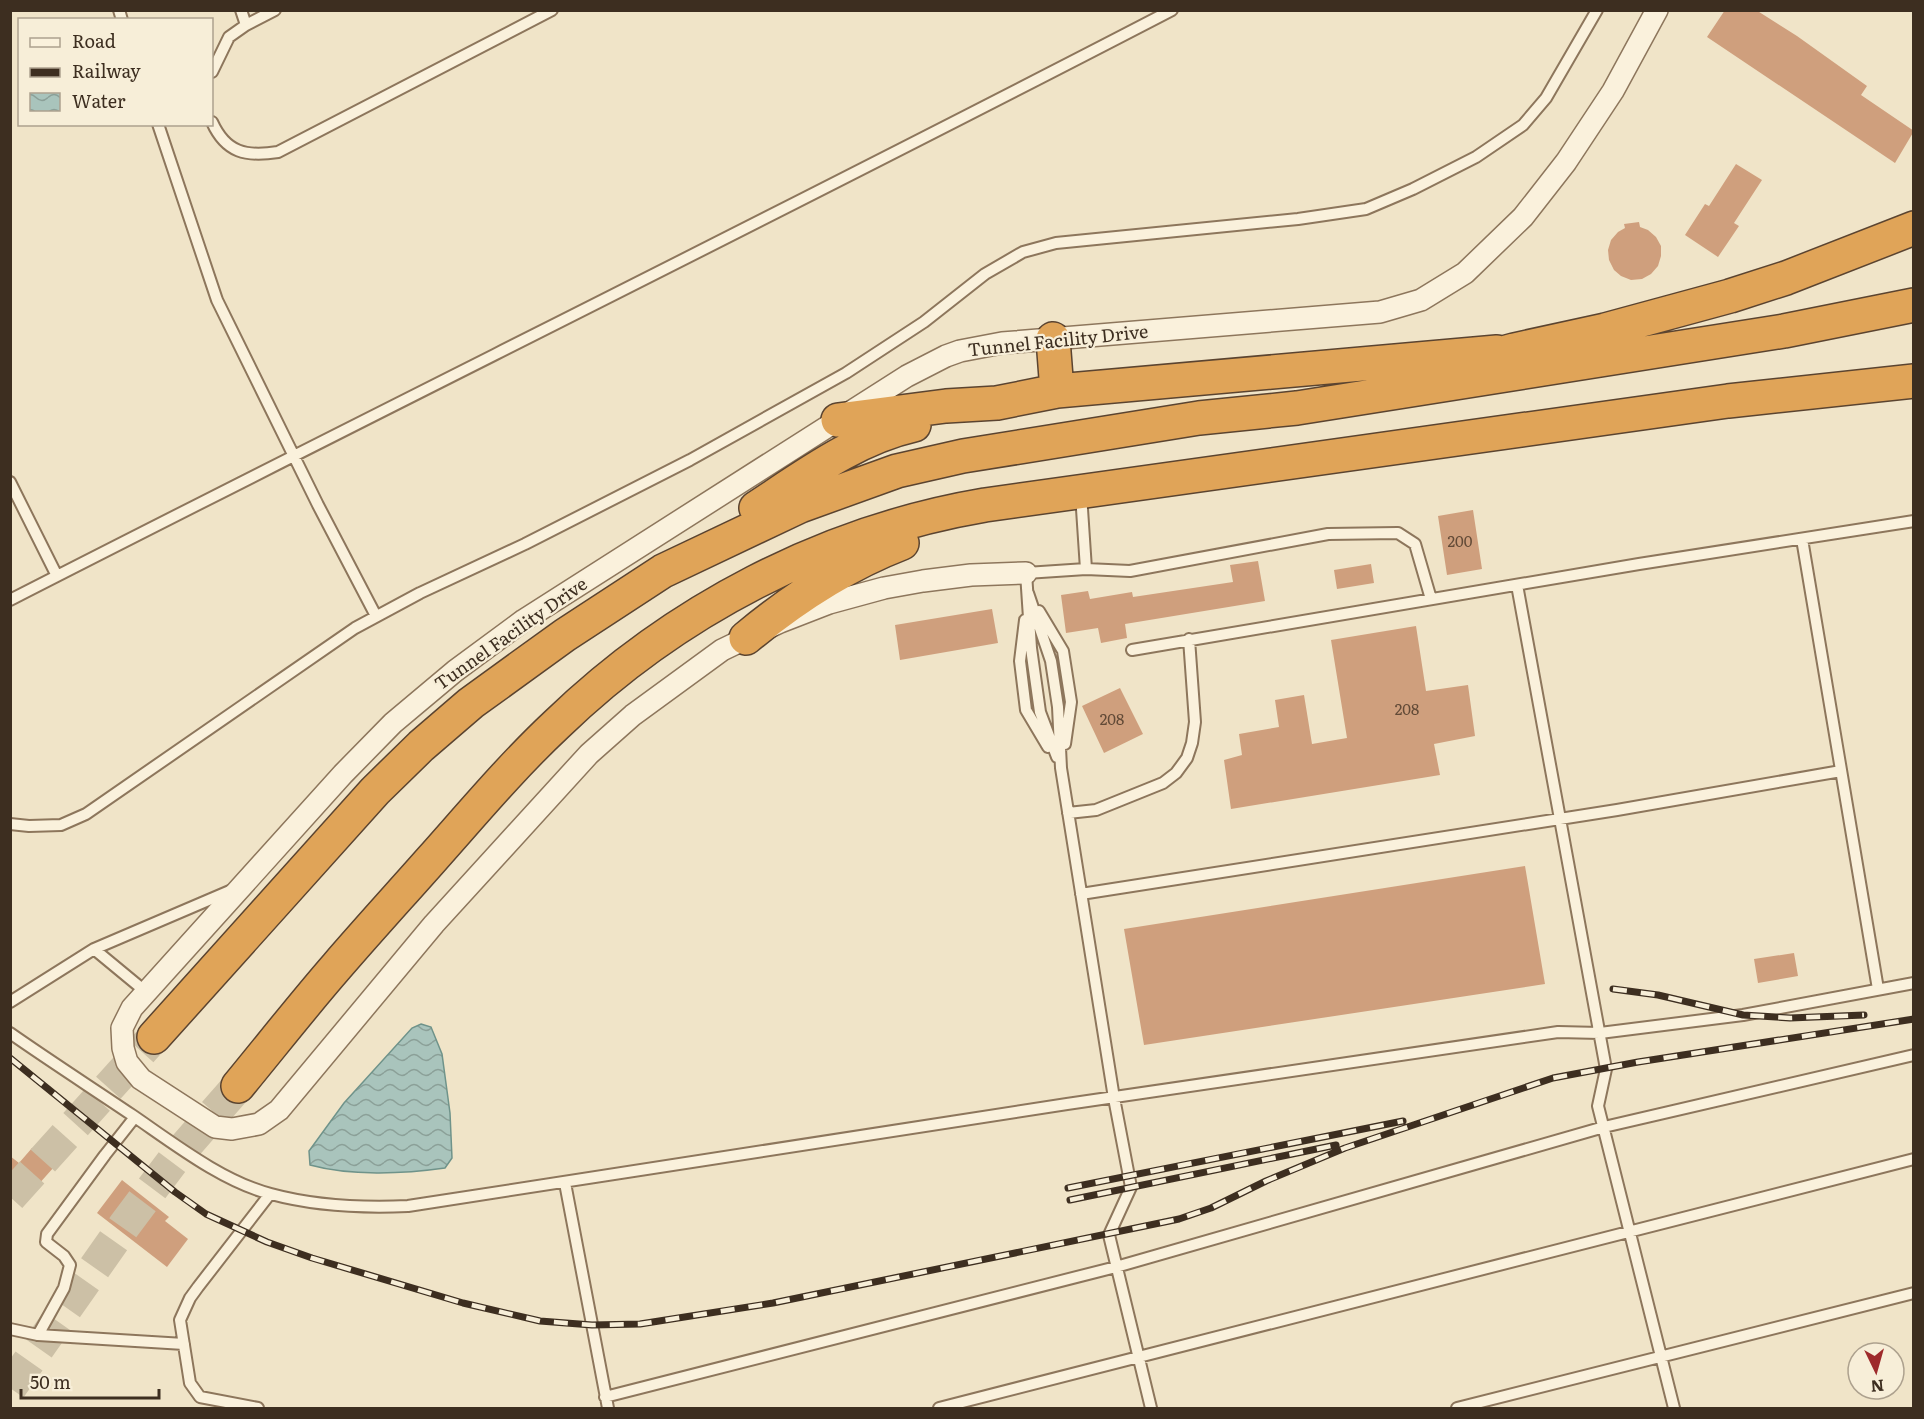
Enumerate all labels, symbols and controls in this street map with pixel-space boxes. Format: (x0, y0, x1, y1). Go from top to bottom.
legend (18, 18, 213, 126)
text: Road (72, 27, 116, 54)
text: Railway (72, 57, 141, 84)
text: Water (72, 87, 126, 114)
street label: Tunnel Facility Drive (966, 317, 1149, 362)
house number: 200 (1448, 529, 1473, 552)
street label: Tunnel Facility Drive (428, 570, 592, 696)
house number: 208 (1395, 697, 1419, 720)
house number: 208 (1100, 707, 1124, 730)
north arrow (1846, 1341, 1906, 1401)
scale bar (21, 1362, 159, 1400)
text: 50 m (30, 1368, 71, 1395)
text: N (1870, 1374, 1885, 1399)

